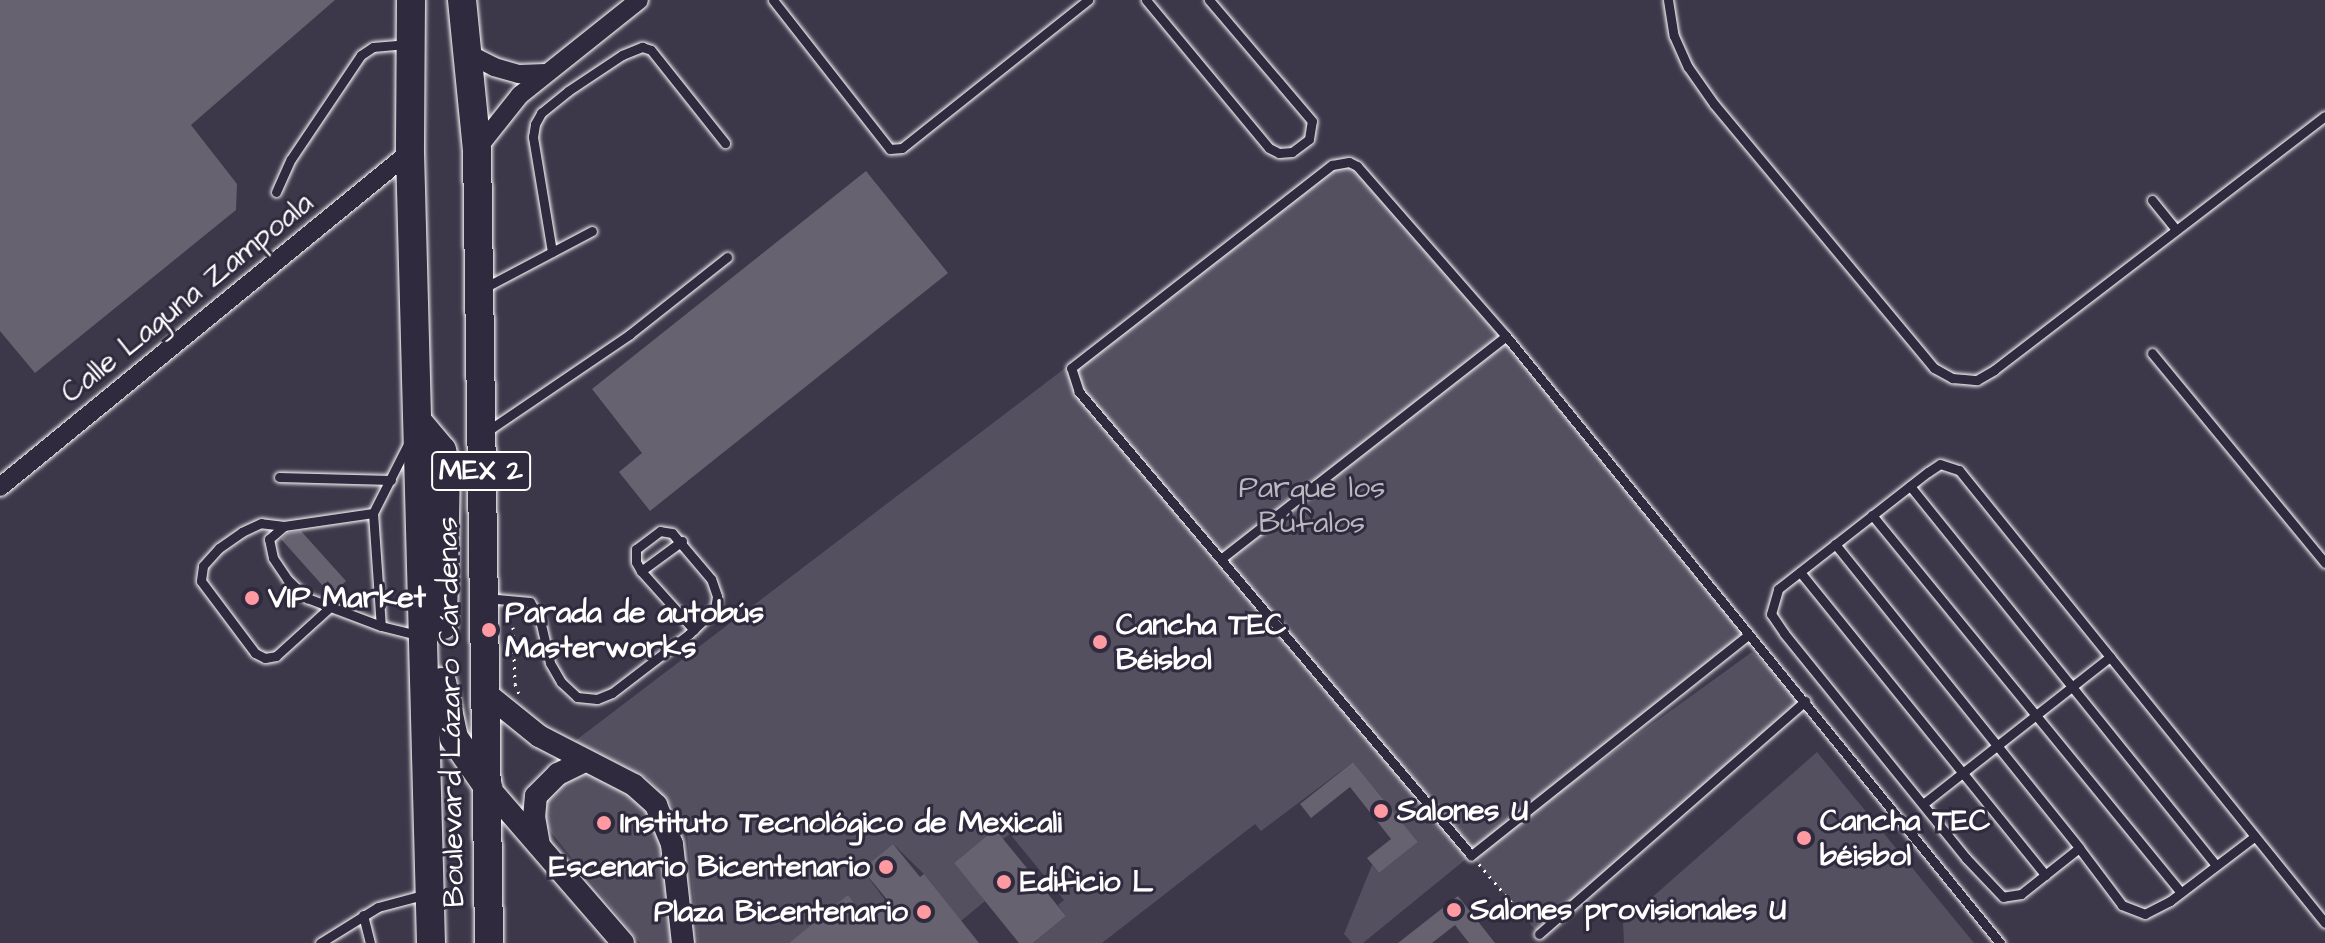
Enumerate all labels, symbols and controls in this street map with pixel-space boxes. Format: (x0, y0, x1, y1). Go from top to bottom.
street label: Calle Laguna Zampoala (54, 185, 320, 411)
road number: MEX 2 (431, 447, 531, 495)
park label: Parque los Búfalos (1239, 470, 1385, 540)
street label: Boulevard Lázaro Cárdenas (430, 516, 472, 908)
place label: VIP Market (268, 580, 426, 616)
marker: VIP Market (243, 589, 261, 607)
place label: Parada de autobús Masterworks (505, 595, 764, 666)
place label: Cancha TEC Béisbol (1116, 607, 1286, 678)
marker: Parada de autobús Masterworks (480, 621, 498, 639)
marker: Cancha TEC Béisbol (1091, 633, 1109, 651)
place label: Salones U (1397, 793, 1528, 829)
marker: Salones U (1372, 802, 1390, 820)
place label: Cancha TEC béisbol (1820, 803, 1990, 874)
place label: Instituto Tecnológico de Mexicali (620, 805, 1062, 841)
marker: Instituto Tecnológico de Mexicali (595, 814, 613, 832)
marker: Cancha TEC béisbol (1795, 829, 1813, 847)
place label: Escenario Bicentenario (549, 849, 870, 885)
marker: Escenario Bicentenario (877, 858, 895, 876)
place label: Edificio L (1020, 864, 1153, 900)
marker: Edificio L (995, 873, 1013, 891)
place label: Salones provisionales U (1470, 892, 1786, 928)
place label: Plaza Bicentenario (654, 894, 908, 930)
marker: Salones provisionales U (1445, 901, 1463, 919)
marker: Plaza Bicentenario (915, 903, 933, 921)

